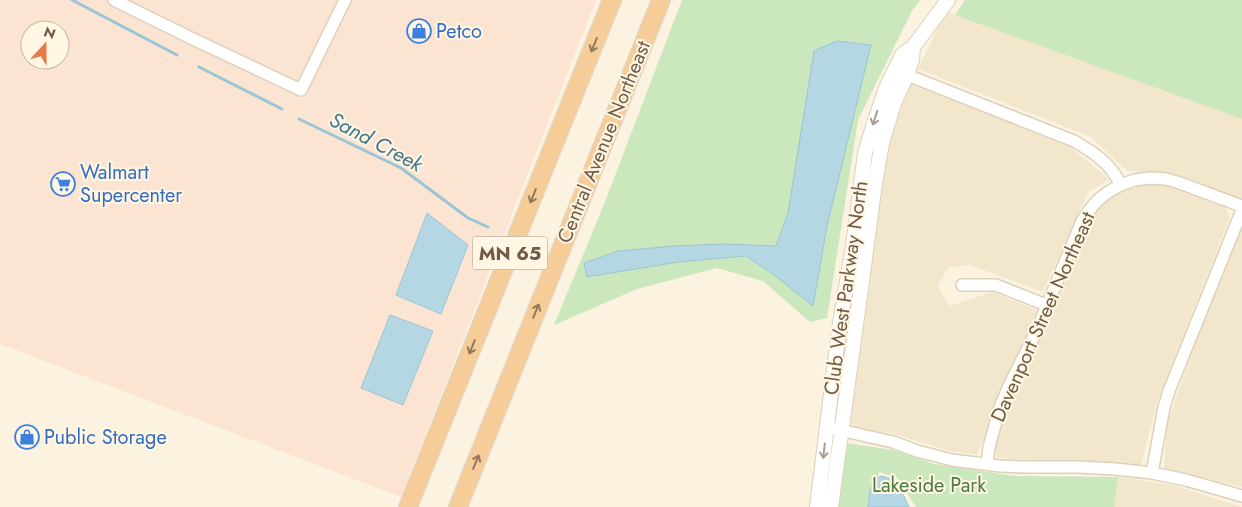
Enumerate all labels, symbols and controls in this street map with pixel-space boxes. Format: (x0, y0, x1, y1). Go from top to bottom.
place label: Petco (436, 17, 482, 46)
shop icon: Petco (406, 18, 432, 44)
north arrow (20, 20, 70, 70)
text: N (41, 22, 58, 44)
street label: Central Avenue Northeast (550, 36, 658, 248)
one-way arrow (588, 37, 598, 52)
water label: Sand Creek (324, 105, 429, 180)
one-way arrow (870, 110, 880, 126)
place label: Walmart Supercenter (80, 158, 182, 210)
supermarket icon: Walmart Supercenter (50, 171, 76, 197)
street label: Club West Parkway North (817, 179, 875, 397)
one-way arrow (528, 188, 537, 203)
street label: Davenport Street Northeast (983, 207, 1103, 427)
road number: MN 65 (472, 237, 548, 270)
one-way arrow (532, 304, 542, 319)
one-way arrow (467, 338, 476, 354)
place label: Public Storage (44, 423, 167, 452)
shop icon: Public Storage (14, 424, 40, 450)
one-way arrow (819, 443, 829, 459)
one-way arrow (471, 455, 481, 470)
park label: Lakeside Park (872, 471, 986, 500)

